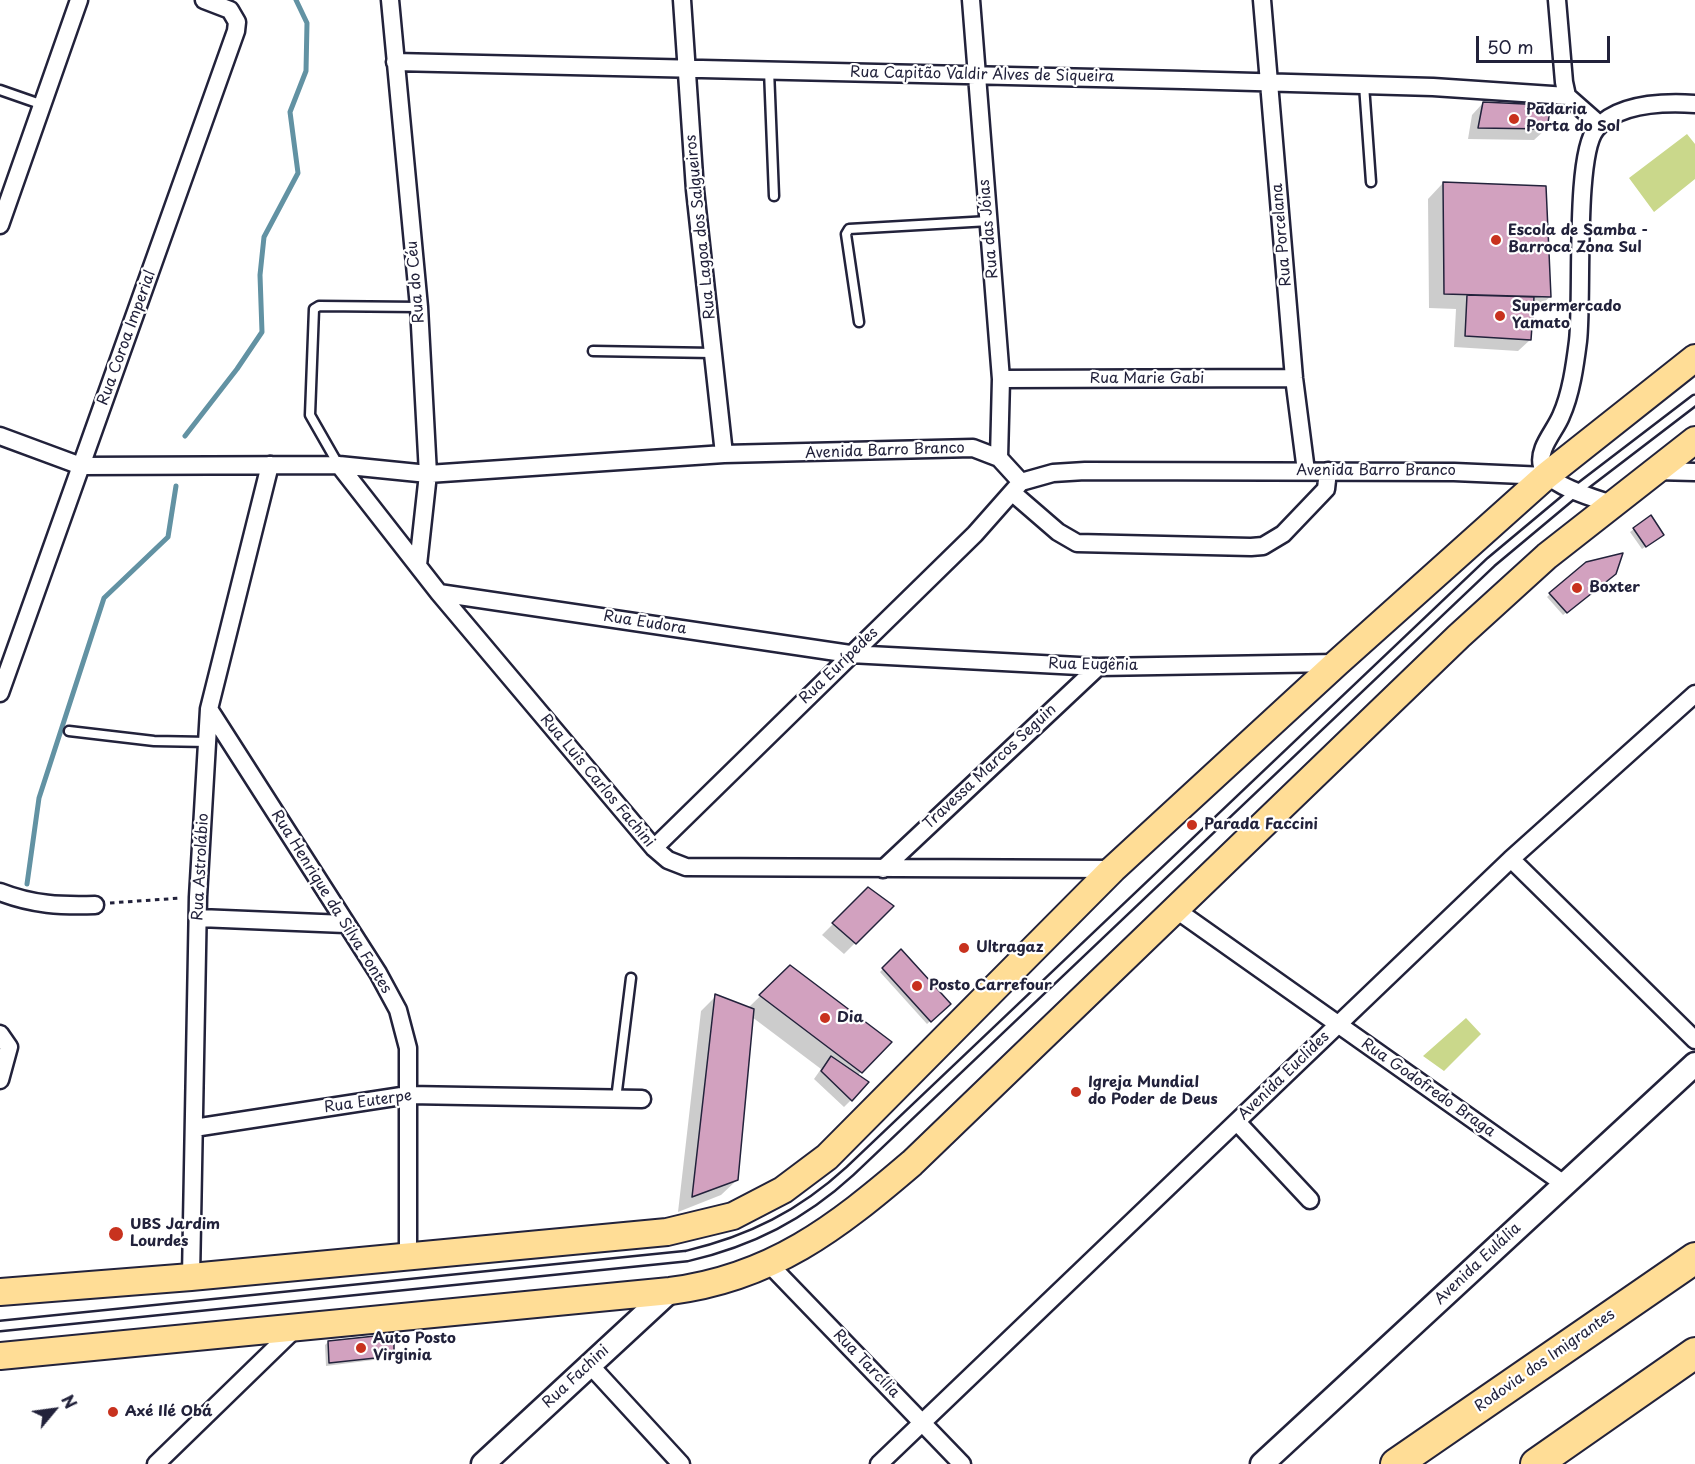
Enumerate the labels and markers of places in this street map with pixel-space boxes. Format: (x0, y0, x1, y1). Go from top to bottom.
place label: Padaria Porta do Sol (1526, 101, 1620, 136)
marker: Padaria Porta do Sol (1507, 112, 1521, 126)
place label: Escola de Samba - Barroca Zona Sul (1508, 222, 1648, 257)
marker: Escola de Samba - Barroca Zona Sul (1489, 233, 1503, 247)
place label: Supermercado Yamato (1512, 298, 1621, 333)
marker: Supermercado Yamato (1493, 309, 1507, 323)
place label: Boxter (1589, 579, 1640, 597)
marker: Boxter (1570, 581, 1584, 595)
place label: Parada Faccini (1204, 816, 1318, 834)
marker: Parada Faccini (1185, 818, 1199, 832)
place label: Ultragaz (976, 939, 1043, 957)
marker: Ultragaz (957, 941, 971, 955)
place label: Posto Carrefour (929, 977, 1052, 995)
marker: Posto Carrefour (910, 979, 924, 993)
place label: Dia (837, 1009, 864, 1027)
marker: Dia (818, 1011, 832, 1025)
place label: Igreja Mundial do Poder de Deus (1088, 1074, 1218, 1109)
marker: Igreja Mundial do Poder de Deus (1069, 1085, 1083, 1099)
place label: UBS Jardim Lourdes (130, 1216, 220, 1251)
marker: UBS Jardim Lourdes (107, 1225, 125, 1243)
place label: Auto Posto Virginia (373, 1330, 456, 1365)
marker: Auto Posto Virginia (354, 1341, 368, 1355)
place label: Axé Ilé Obá (125, 1403, 212, 1421)
marker: Axé Ilé Obá (106, 1405, 120, 1419)

